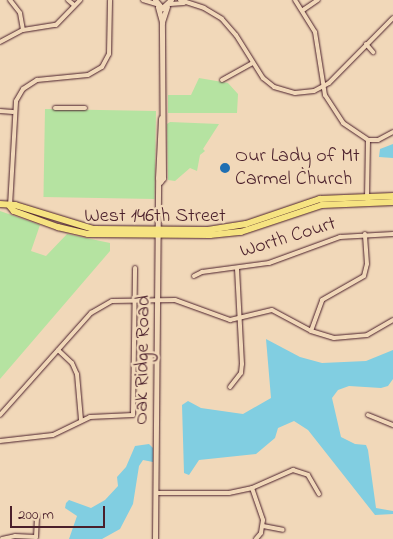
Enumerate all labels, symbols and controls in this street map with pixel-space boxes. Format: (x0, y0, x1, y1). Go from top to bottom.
place label: Our Lady of Mt Carmel Church (235, 144, 360, 191)
marker: Our Lady of Mt Carmel Church (219, 162, 231, 174)
street label: West 146th Street (84, 204, 226, 228)
street label: Worth Court (237, 212, 339, 264)
street label: Oak Ridge Road (130, 295, 156, 425)
scale bar (12, 496, 108, 528)
text: 200 m (18, 504, 54, 526)

